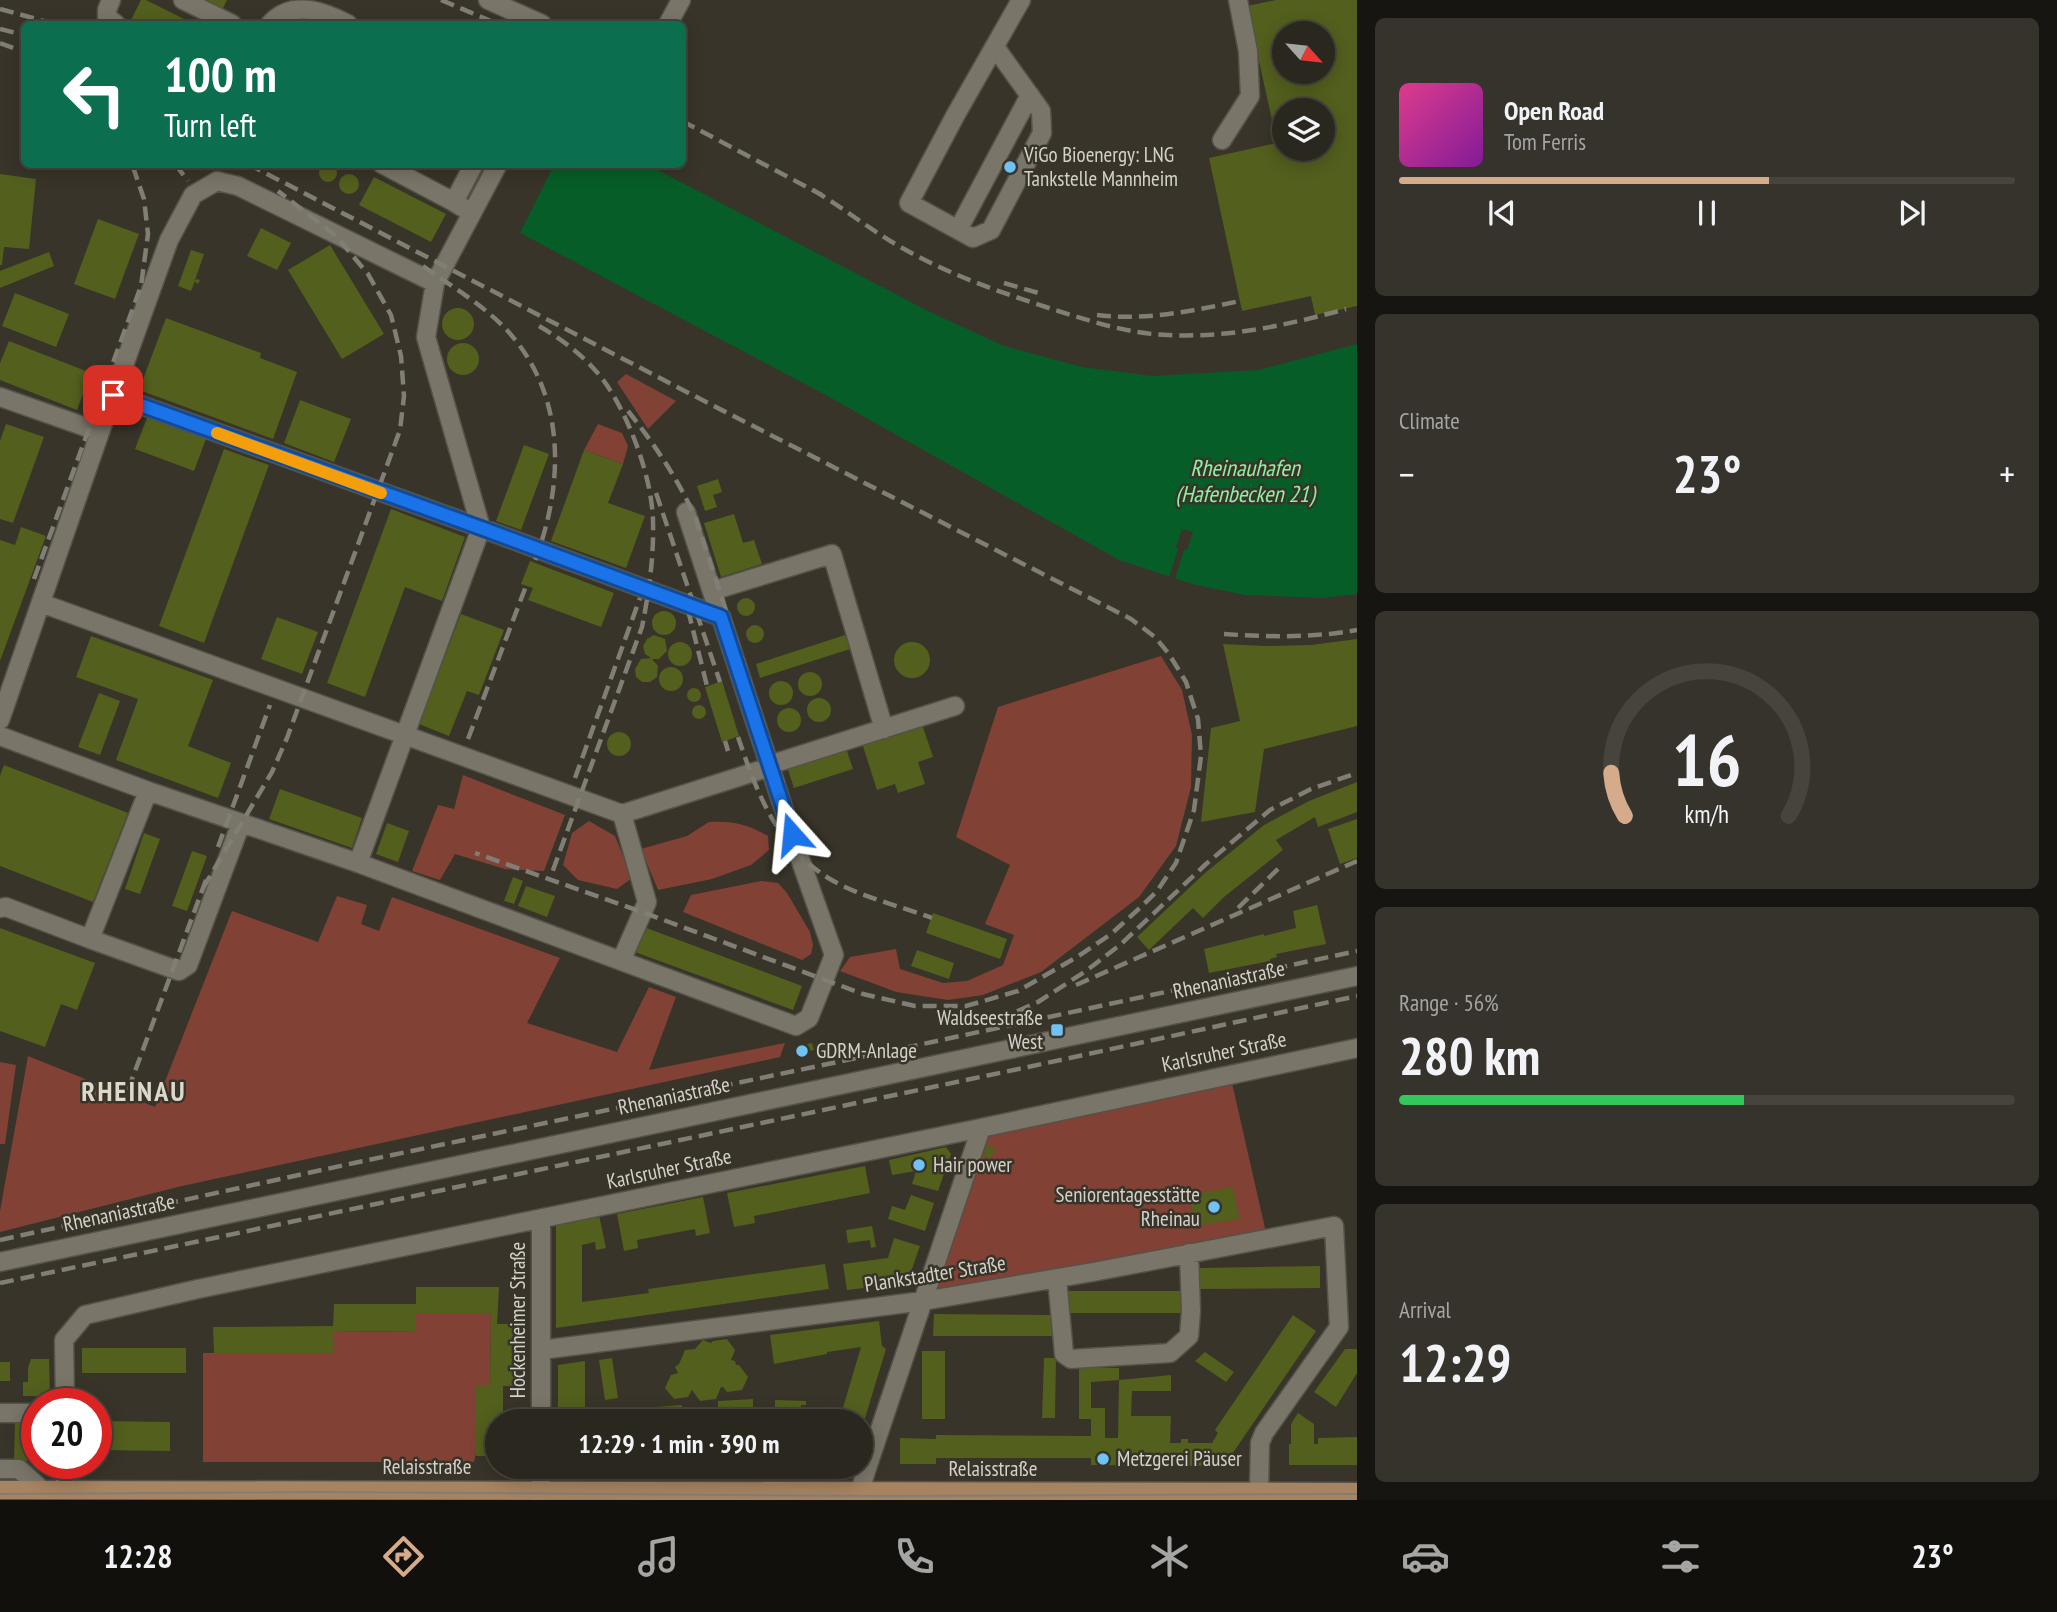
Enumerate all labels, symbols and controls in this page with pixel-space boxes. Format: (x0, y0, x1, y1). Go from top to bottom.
north arrow (1272, 21, 1335, 84)
map controls (1272, 21, 1335, 161)
text: 100 m (164, 42, 277, 106)
icon: left (49, 49, 140, 140)
text: Open Road (1504, 94, 1604, 127)
button: layers (1272, 98, 1335, 161)
text: Turn left (164, 104, 256, 146)
text: Tom Ferris (1504, 127, 1586, 156)
place label: ViGo Bioenergy: LNG Tankstelle Mannheim (1023, 141, 1178, 192)
marker: ViGo Bioenergy: LNG Tankstelle Mannheim (1002, 159, 1018, 175)
icon: previous (1483, 194, 1521, 232)
icon: pause (1688, 194, 1726, 232)
icon: next (1893, 194, 1931, 232)
pin (83, 365, 143, 425)
icon: arrive (94, 376, 132, 414)
text: Climate (1399, 406, 1460, 435)
text: 23° (1673, 440, 1741, 507)
text: − (1399, 449, 1415, 498)
text: + (1999, 449, 2015, 498)
water label: Rheinauhafen (Hafenbecken 21) (1176, 453, 1317, 508)
text: 16 (1672, 712, 1742, 806)
position arrow (755, 797, 829, 871)
text: km/h (1685, 798, 1729, 830)
street label: Rhenaniastraße (1170, 954, 1287, 1005)
text: Range · 56% (1399, 988, 1499, 1017)
place label: Waldseestraße West (937, 1004, 1043, 1055)
marker: Waldseestraße West (1049, 1022, 1065, 1038)
text: 280 km (1399, 1022, 1540, 1089)
street label: Karlsruher Straße (1159, 1025, 1289, 1078)
place label: GDRM-Anlage (816, 1037, 917, 1064)
marker: GDRM-Anlage (794, 1043, 810, 1059)
street label: Rhenaniastraße (615, 1070, 732, 1121)
district label: RHEINAU (81, 1072, 187, 1109)
street label: Karlsruher Straße (604, 1142, 734, 1195)
place label: Hair power (933, 1151, 1012, 1178)
marker: Hair power (911, 1157, 927, 1173)
place label: Seniorentagesstätte Rheinau (1055, 1181, 1200, 1232)
street label: Rhenaniastraße (60, 1187, 177, 1238)
marker: Seniorentagesstätte Rheinau (1206, 1199, 1222, 1215)
street label: Hockenheimer Straße (504, 1242, 531, 1398)
street label: Plankstadter Straße (862, 1249, 1008, 1298)
text: Arrival (1399, 1295, 1451, 1324)
text: 12:29 (1399, 1329, 1511, 1396)
speed limit sign: 20 (21, 1388, 112, 1479)
text: 12:29 · 1 min · 390 m (579, 1427, 779, 1460)
place label: Metzgerei Päuser (1117, 1445, 1242, 1472)
marker: Metzgerei Päuser (1095, 1451, 1111, 1467)
street label: Relaisstraße (383, 1453, 471, 1480)
street label: Relaisstraße (949, 1455, 1037, 1482)
icon: directions (379, 1532, 428, 1581)
icon: music (634, 1532, 683, 1581)
icon: phone (890, 1532, 939, 1581)
icon: climate (1145, 1532, 1194, 1581)
icon: car (1401, 1532, 1450, 1581)
icon: filters (1656, 1532, 1705, 1581)
text: 12:28 (103, 1535, 172, 1577)
text: 23° (1912, 1535, 1954, 1577)

